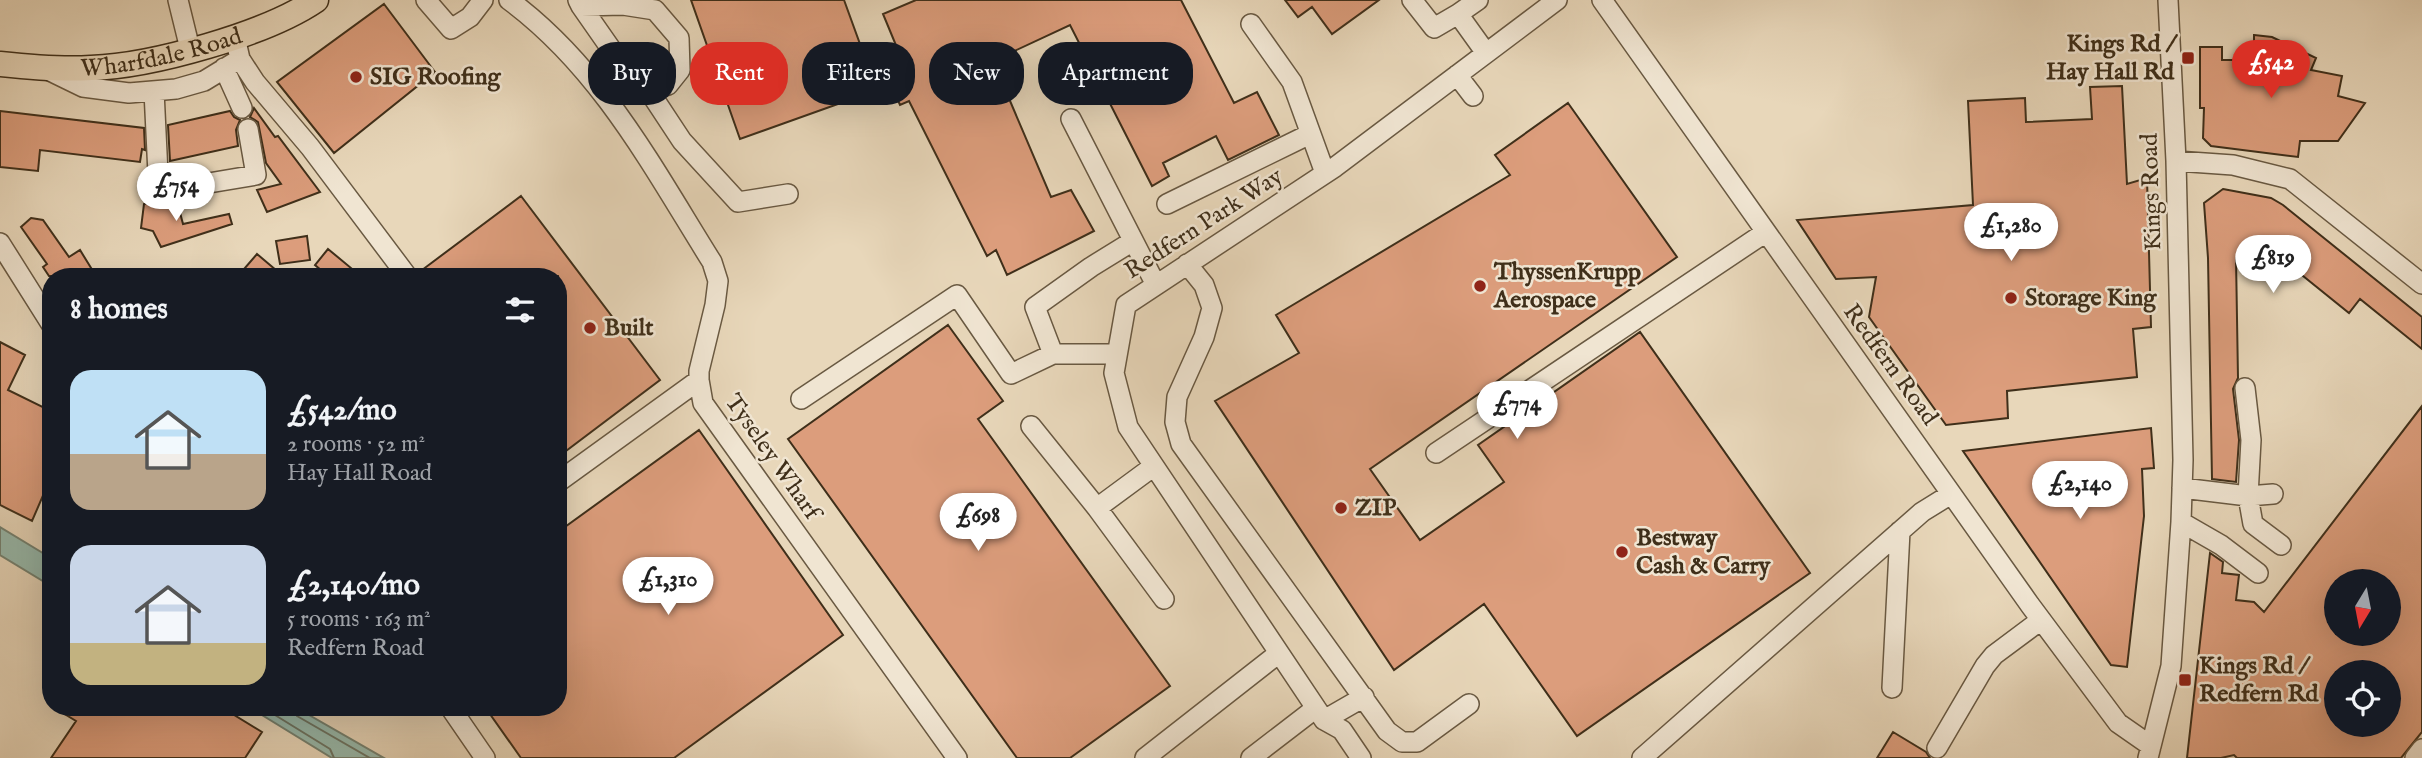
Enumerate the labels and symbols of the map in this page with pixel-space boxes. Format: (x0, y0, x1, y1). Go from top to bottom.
street label: Wharfdale Road (80, 20, 246, 84)
place label: Kings Rd / Hay Hall Rd (2046, 29, 2179, 88)
pin: £542 (2230, 41, 2312, 100)
marker: Kings Rd / Hay Hall Rd (2180, 50, 2196, 66)
place label: SIG Roofing (370, 62, 501, 93)
marker: SIG Roofing (348, 69, 364, 85)
street label: Kings Road (2134, 133, 2170, 251)
street label: Redfern Park Way (1119, 161, 1289, 287)
pin: £754 (135, 164, 217, 223)
pin: £1,280 (1954, 204, 2068, 263)
pin: £819 (2232, 236, 2314, 295)
place label: ThyssenKrupp Aerospace (1493, 257, 1641, 316)
marker: ThyssenKrupp Aerospace (1472, 278, 1488, 294)
place label: Storage King (2025, 283, 2157, 314)
marker: Storage King (2003, 290, 2019, 306)
street label: Redfern Road (1836, 298, 1945, 432)
place label: Built (604, 313, 654, 344)
marker: Built (582, 320, 598, 336)
pin: £774 (1476, 382, 1558, 441)
street label: Tyseley Wharf (717, 388, 829, 529)
pin: £2,140 (2023, 462, 2137, 521)
place label: ZIP (1355, 493, 1396, 524)
pin: £698 (937, 494, 1019, 553)
marker: ZIP (1333, 500, 1349, 516)
place label: Bestway Cash & Carry (1636, 523, 1771, 582)
marker: Bestway Cash & Carry (1614, 544, 1630, 560)
pin: £1,310 (611, 558, 725, 617)
north arrow (2324, 569, 2401, 646)
place label: Kings Rd / Redfern Rd (2199, 651, 2320, 710)
marker: Kings Rd / Redfern Rd (2177, 672, 2193, 688)

